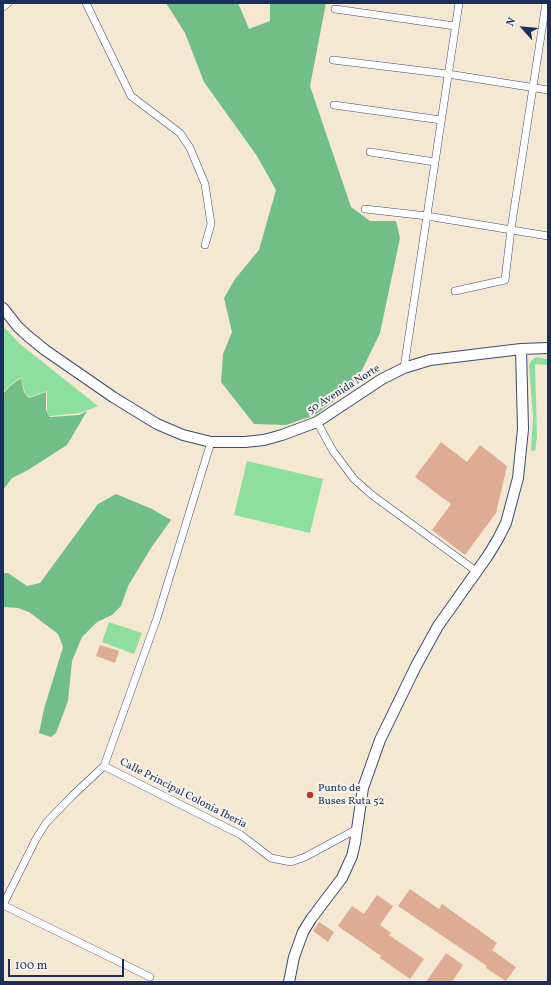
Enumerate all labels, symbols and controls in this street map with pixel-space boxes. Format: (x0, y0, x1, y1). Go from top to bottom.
north arrow (503, 8, 543, 48)
text: N (503, 15, 520, 29)
street label: 50 Avenida Norte (305, 362, 383, 418)
street label: Calle Principal Colonia Iberia (117, 756, 249, 832)
place label: Punto de Buses Ruta 52 (318, 782, 384, 808)
marker: Punto de Buses Ruta 52 (305, 790, 315, 800)
scale bar (10, 951, 126, 977)
text: 100 m (15, 958, 47, 974)

